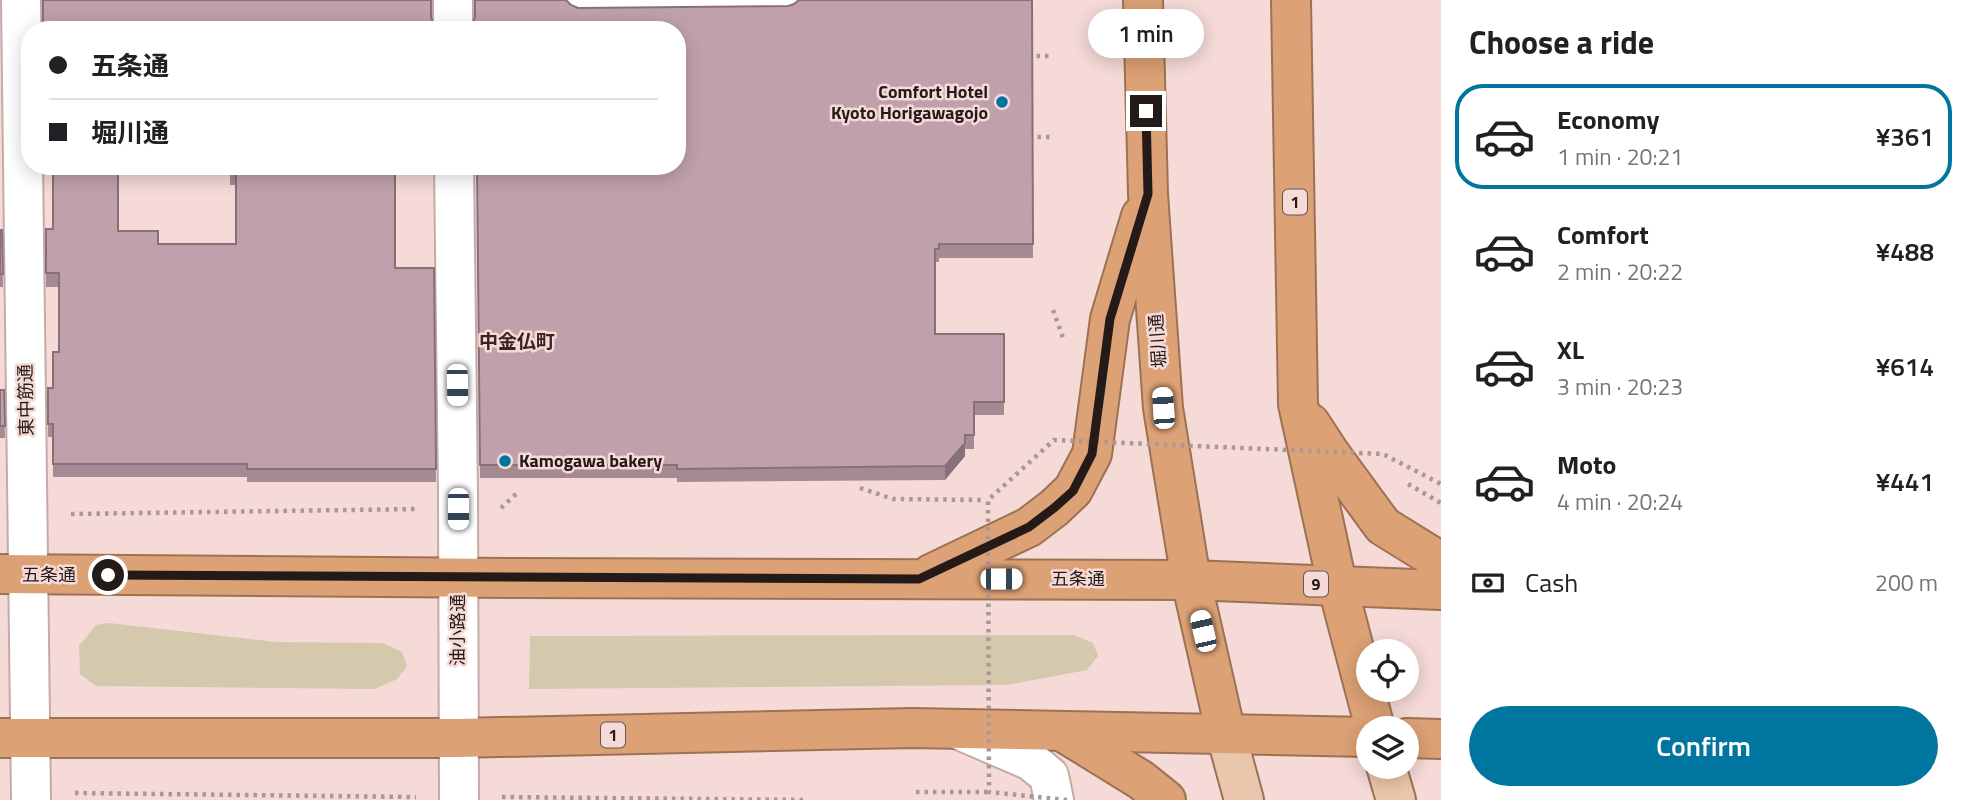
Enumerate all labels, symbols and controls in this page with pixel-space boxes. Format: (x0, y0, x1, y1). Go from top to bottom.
callout: 1 min (1088, 10, 1204, 58)
text: 1 min (1118, 16, 1174, 51)
text: Choose a ride (1469, 18, 1654, 66)
text: 五条通 (91, 46, 169, 85)
place label: Comfort Hotel Kyoto Horigawagojo (831, 78, 988, 126)
marker: Comfort Hotel Kyoto Horigawagojo (994, 94, 1010, 110)
route end (1130, 95, 1162, 127)
text: Economy (1557, 100, 1659, 139)
icon: car (1473, 105, 1536, 168)
text: 堀川通 (91, 113, 169, 152)
text: ¥361 (1876, 117, 1934, 156)
text: 1 min · 20:21 (1557, 139, 1683, 174)
road number: 1 (1283, 190, 1307, 214)
text: Comfort (1557, 215, 1649, 254)
icon: car (1473, 220, 1536, 283)
text: ¥488 (1876, 232, 1934, 271)
text: 2 min · 20:22 (1557, 254, 1683, 289)
street label: 堀川通 (1142, 313, 1173, 369)
district label: 中金仏町 (479, 326, 555, 355)
text: XL (1557, 330, 1584, 369)
icon: car (1473, 335, 1536, 398)
text: ¥614 (1876, 347, 1934, 386)
street label: 東中筋通 (11, 364, 40, 436)
car (447, 364, 468, 406)
text: 3 min · 20:23 (1557, 369, 1683, 404)
car (1152, 386, 1175, 430)
text: Moto (1557, 445, 1616, 484)
place label: Kamogawa bakery (519, 447, 662, 474)
icon: car (1473, 450, 1536, 513)
marker: Kamogawa bakery (497, 453, 513, 469)
text: ¥441 (1876, 462, 1934, 501)
text: 4 min · 20:24 (1557, 484, 1683, 519)
car (448, 488, 469, 530)
route start (92, 559, 124, 591)
street label: 五条通 (22, 561, 76, 588)
text: Cash (1525, 563, 1578, 602)
icon: cash (1469, 564, 1507, 602)
street label: 五条通 (1051, 565, 1105, 592)
text: 200 m (1875, 565, 1938, 600)
car (981, 569, 1023, 590)
road number: 9 (1304, 572, 1328, 596)
street label: 油小路通 (444, 594, 471, 666)
car (1189, 608, 1218, 654)
map controls (1356, 639, 1419, 779)
button: locate (1356, 639, 1419, 702)
button: Confirm (1469, 706, 1938, 786)
button: layers (1356, 716, 1419, 779)
road number: 1 (601, 722, 625, 748)

